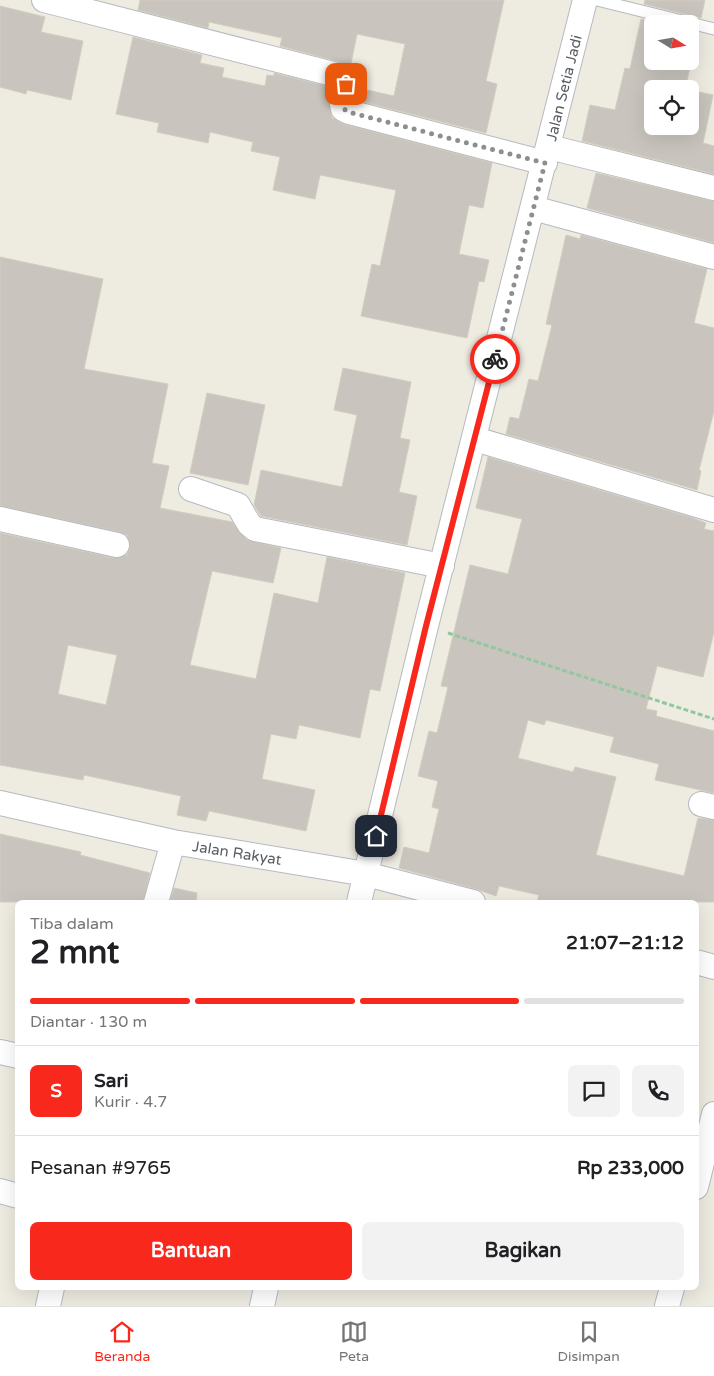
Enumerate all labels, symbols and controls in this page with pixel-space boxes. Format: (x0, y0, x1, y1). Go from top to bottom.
north arrow (644, 15, 699, 70)
map controls (644, 15, 699, 135)
street label: Jalan Setia Jadi (542, 33, 586, 143)
pin (325, 63, 367, 105)
icon: bag (332, 70, 360, 98)
button: locate (644, 80, 699, 135)
courier (470, 334, 520, 384)
icon: bike (481, 345, 509, 373)
pin (355, 815, 397, 857)
icon: home (362, 822, 390, 850)
street label: Jalan Rakyat (191, 837, 283, 869)
text: Tiba dalam (30, 914, 114, 934)
text: 21:07–21:12 (566, 932, 684, 954)
text: 2 mnt (30, 934, 119, 972)
text: Diantar · 130 m (30, 1012, 147, 1032)
button: chat (568, 1065, 620, 1117)
button: phone (632, 1065, 684, 1117)
text: Sari (94, 1070, 128, 1092)
text: S (50, 1080, 62, 1102)
text: Kurir · 4.7 (94, 1092, 167, 1112)
text: Pesanan #9765 (30, 1157, 171, 1179)
text: Rp 233,000 (577, 1157, 684, 1179)
button: Bantuan (30, 1222, 352, 1280)
button: Bagikan (362, 1222, 684, 1280)
tab: Beranda (94, 1318, 150, 1365)
tab: Peta (339, 1318, 369, 1365)
tab: Disimpan (558, 1318, 620, 1365)

